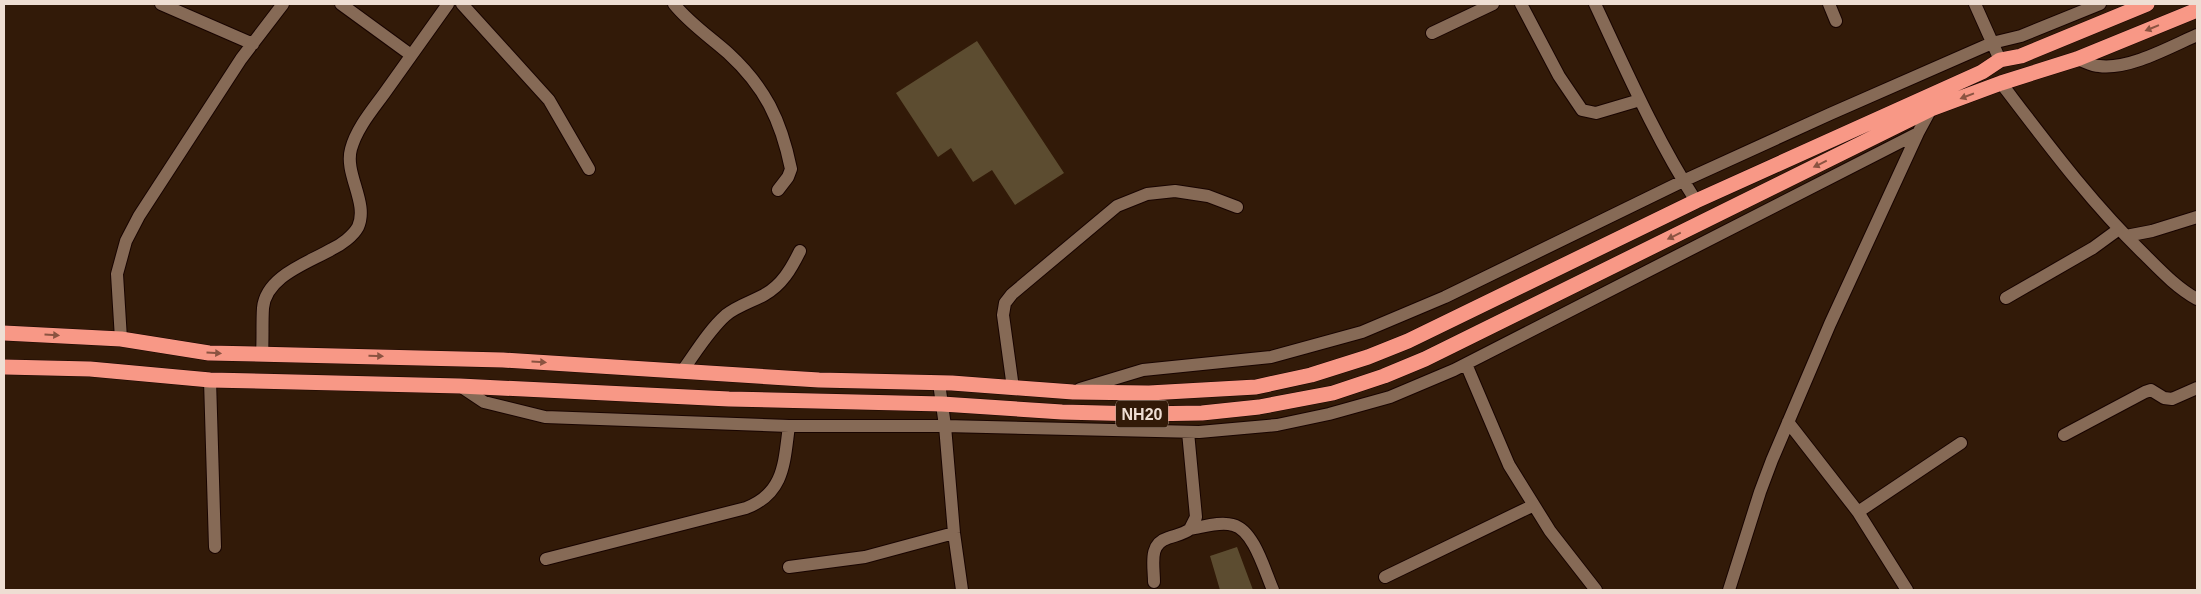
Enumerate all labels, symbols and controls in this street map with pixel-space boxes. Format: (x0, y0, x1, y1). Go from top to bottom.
one-way arrow (2144, 24, 2159, 32)
one-way arrow (1959, 92, 1974, 100)
one-way arrow (1812, 160, 1827, 168)
one-way arrow (1667, 232, 1681, 240)
one-way arrow (45, 332, 61, 340)
one-way arrow (206, 349, 222, 357)
one-way arrow (368, 352, 384, 360)
one-way arrow (531, 358, 547, 366)
road number: NH20 (1116, 400, 1168, 428)

